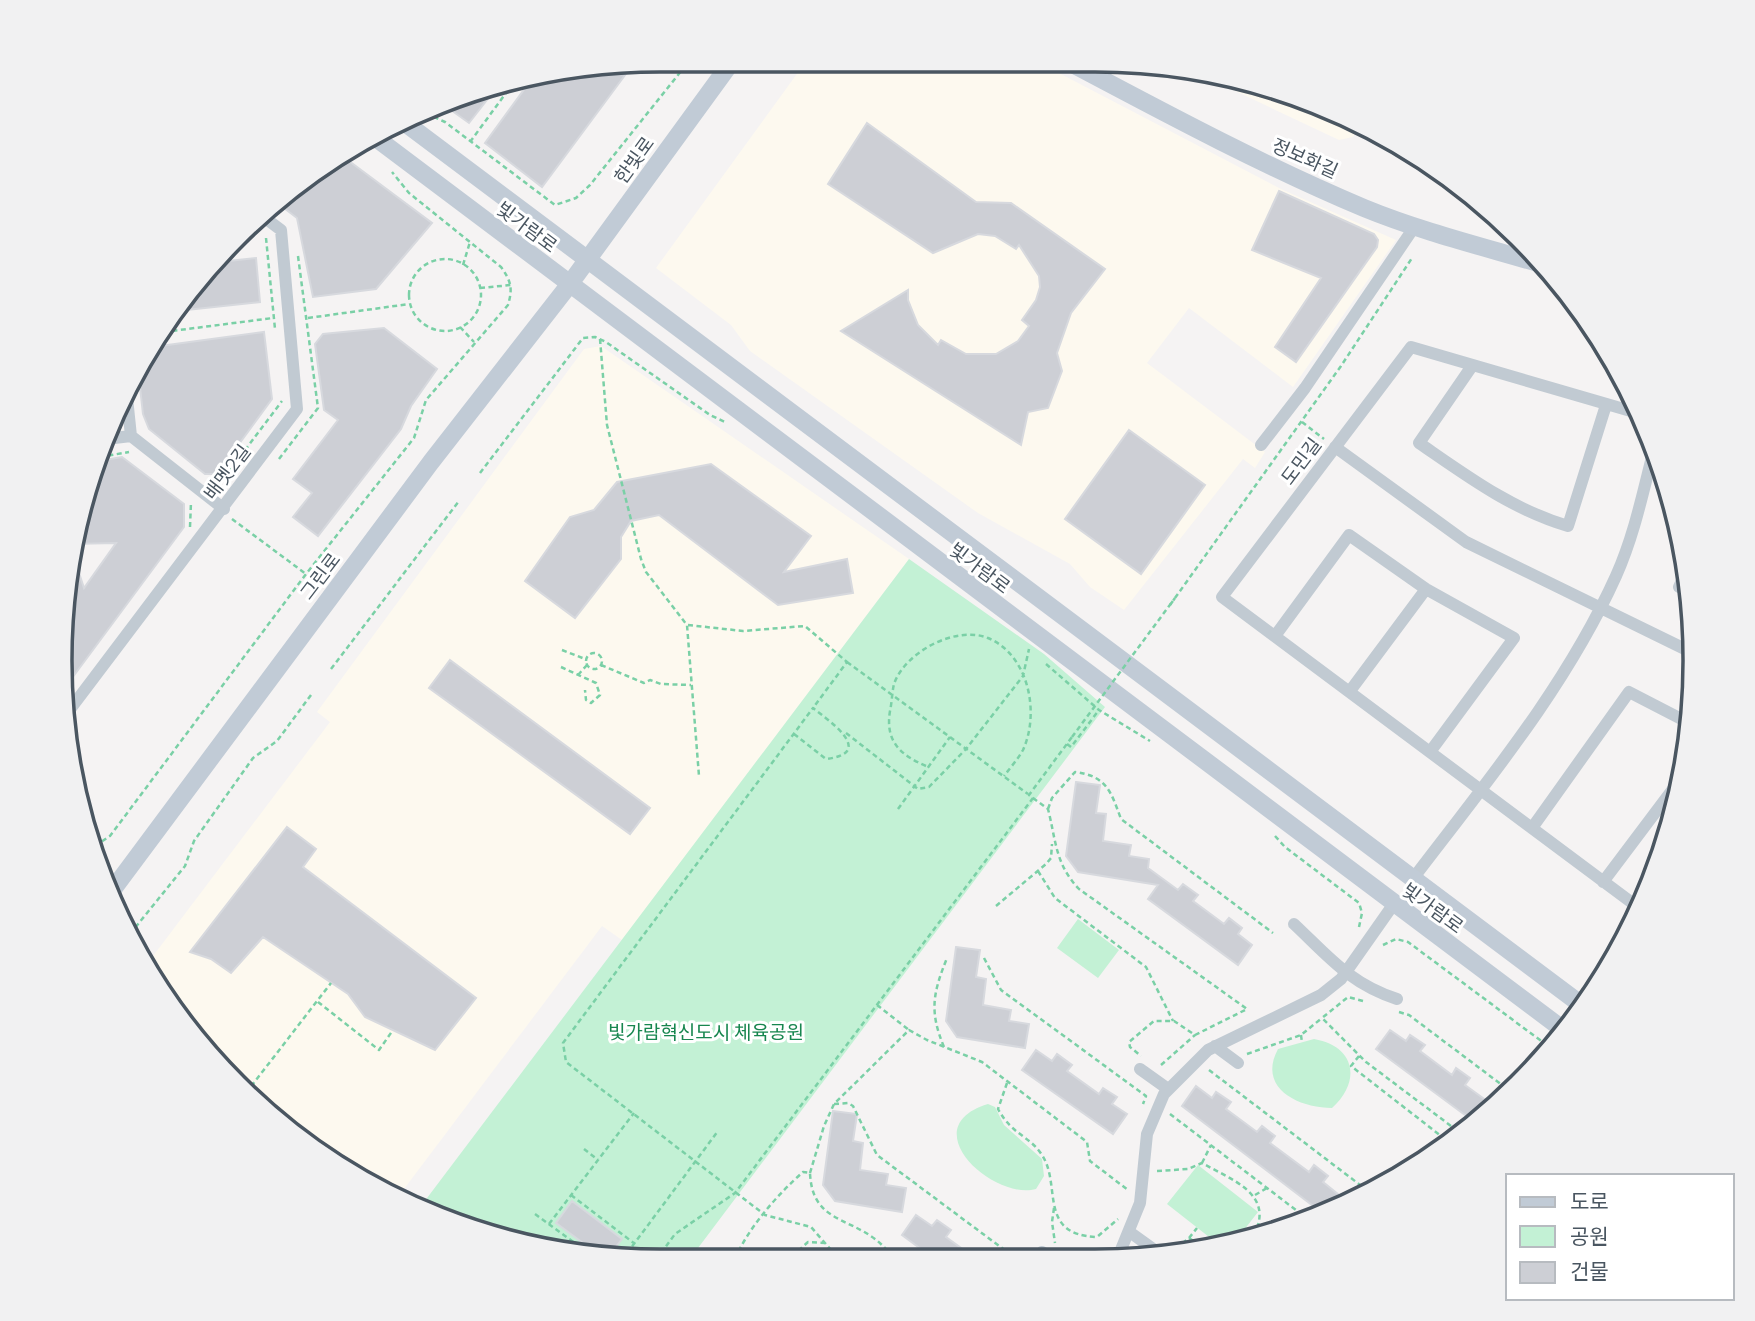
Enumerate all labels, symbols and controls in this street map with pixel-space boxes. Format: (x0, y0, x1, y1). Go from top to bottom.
street label: 한빛로 (608, 131, 660, 189)
street label: 정보화길 (1268, 132, 1342, 184)
street label: 빛가람로 (491, 196, 563, 258)
street label: 도민길 (1275, 432, 1327, 490)
street label: 배멧2길 (198, 439, 256, 505)
street label: 빛가람로 (944, 537, 1016, 599)
street label: 그린로 (294, 547, 346, 605)
street label: 빛가람로 (1397, 877, 1469, 939)
park label: 빛가람혁신도시 체육공원 (608, 1019, 804, 1045)
legend (1506, 1174, 1734, 1300)
text: 도로 (1570, 1187, 1609, 1215)
text: 공원 (1570, 1222, 1609, 1250)
text: 건물 (1570, 1257, 1609, 1285)

